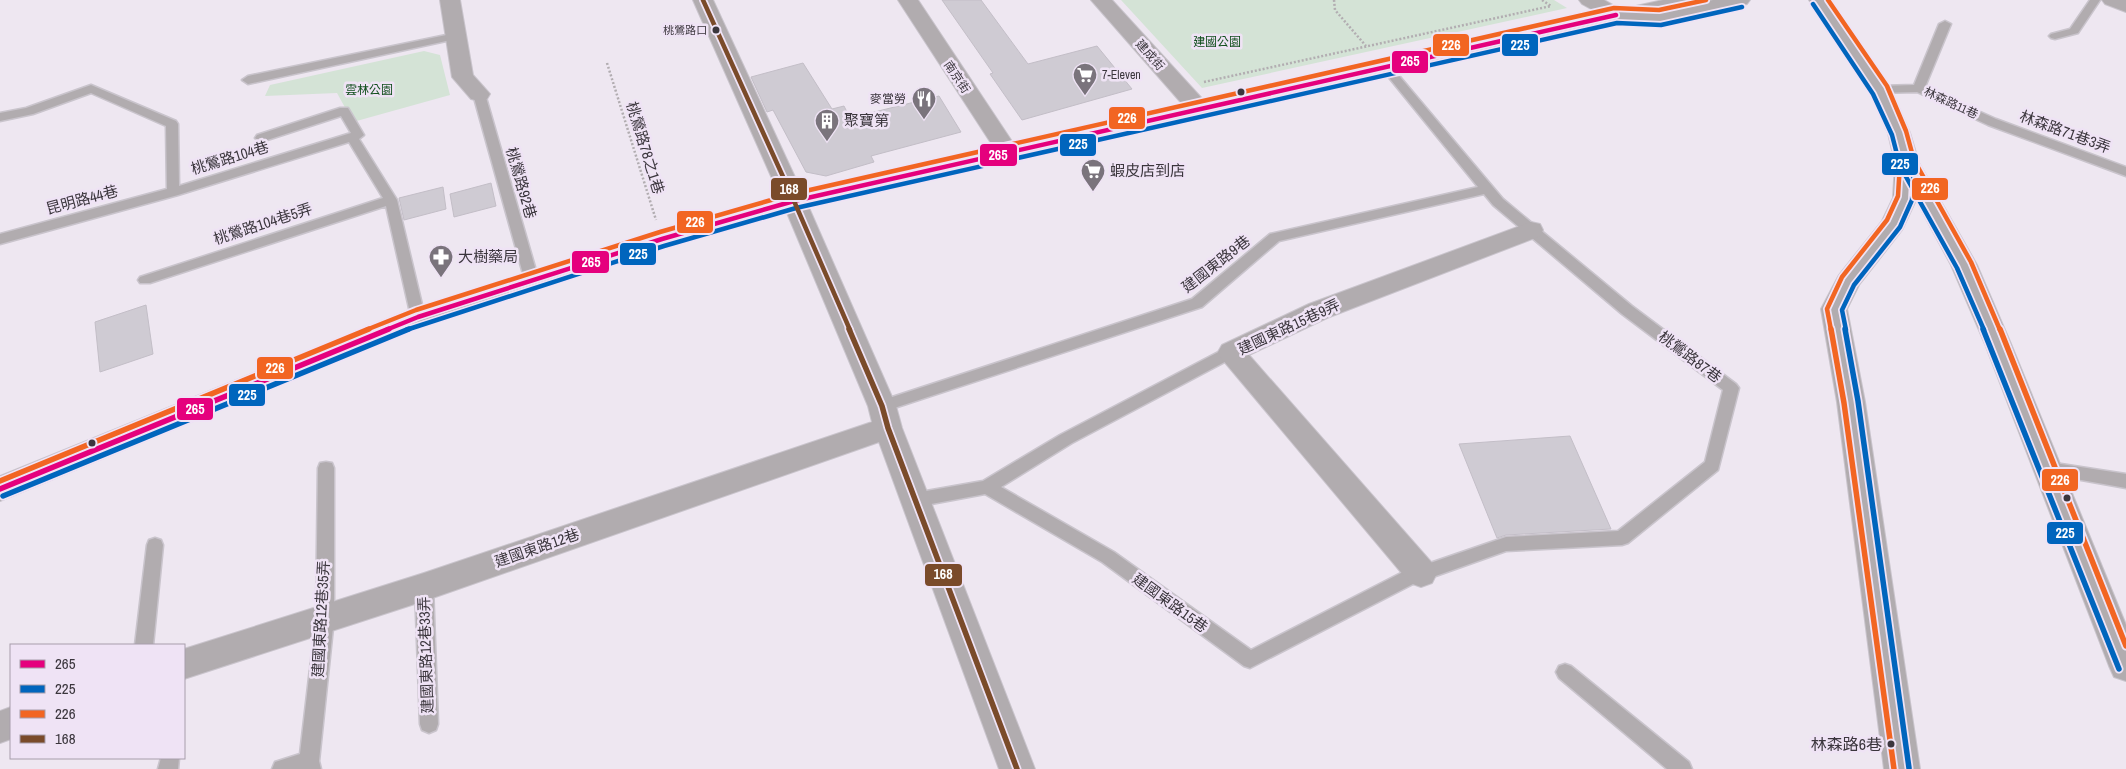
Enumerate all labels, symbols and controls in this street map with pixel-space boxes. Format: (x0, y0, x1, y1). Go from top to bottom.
place label: 桃鶯路口 (663, 23, 707, 37)
marker: 桃鶯路口 (711, 25, 721, 35)
line badge: 226 (1432, 33, 1470, 57)
line badge: 225 (1501, 33, 1539, 57)
park label: 建國公園 (1193, 34, 1241, 50)
street label: 建成街 (1132, 36, 1168, 74)
text: 226 (1441, 36, 1461, 54)
text: 225 (1510, 36, 1530, 54)
line badge: 265 (1391, 50, 1429, 74)
text: 265 (1400, 52, 1420, 70)
street label: 南京街 (940, 58, 974, 96)
supermarket icon: 7-Eleven (1072, 62, 1098, 96)
place label: 7-Eleven (1102, 67, 1141, 83)
park label: 雲林公園 (345, 82, 393, 98)
street label: 林森路11巷 (1921, 83, 1981, 123)
restaurant icon: 麥當勞 (911, 86, 937, 120)
unlabelled marker (1236, 87, 1246, 97)
place label: 麥當勞 (870, 91, 906, 107)
street label: 桃鶯路78之1巷 (621, 99, 669, 197)
street label: 林森路71巷3弄 (2017, 105, 2114, 158)
line badge: 226 (1108, 106, 1146, 130)
building icon: 聚寶第 (814, 108, 840, 142)
text: 226 (1117, 109, 1137, 127)
place label: 聚寶第 (844, 110, 889, 131)
line badge: 225 (1059, 133, 1097, 157)
text: 225 (1068, 135, 1088, 153)
street label: 桃鶯路104巷 (188, 136, 271, 179)
line badge: 265 (979, 143, 1018, 167)
street label: 桃鶯路92巷 (501, 145, 542, 221)
text: 265 (988, 146, 1008, 164)
line badge: 225 (1881, 152, 1919, 176)
text: 225 (1890, 155, 1910, 173)
supermarket icon: 蝦皮店到店 (1080, 158, 1106, 192)
place label: 蝦皮店到店 (1110, 160, 1185, 181)
line badge: 168 (770, 177, 808, 201)
line badge: 226 (1911, 177, 1949, 201)
text: 226 (1920, 179, 1940, 197)
street label: 昆明路44巷 (44, 180, 120, 219)
text: 168 (779, 180, 799, 198)
street label: 桃鶯路104巷5弄 (211, 198, 315, 249)
line badge: 226 (676, 210, 714, 234)
text: 226 (685, 213, 705, 231)
street label: 建國東路9巷 (1177, 230, 1254, 297)
line badge: 225 (619, 242, 657, 266)
pharmacy icon: 大樹藥局 (428, 244, 454, 278)
text: 225 (628, 245, 648, 263)
place label: 大樹藥局 (458, 246, 518, 267)
line badge: 265 (571, 250, 610, 274)
text: 265 (581, 253, 601, 271)
street label: 建國東路15巷9弄 (1234, 294, 1343, 359)
street label: 桃鶯路87巷 (1655, 326, 1726, 387)
line badge: 226 (256, 356, 294, 380)
text: 226 (265, 359, 285, 377)
line badge: 225 (228, 383, 266, 407)
text: 225 (237, 386, 257, 404)
line badge: 265 (176, 397, 214, 421)
text: 265 (185, 400, 205, 418)
unlabelled marker (87, 438, 97, 448)
line badge: 226 (2041, 468, 2079, 492)
text: 226 (2050, 471, 2070, 489)
unlabelled marker (2062, 493, 2072, 503)
line badge: 225 (2046, 521, 2084, 545)
street label: 建國東路12巷 (491, 523, 582, 572)
text: 225 (2055, 524, 2075, 542)
street label: 建國東路12巷35弄 (307, 560, 334, 678)
line badge: 168 (924, 563, 963, 587)
text: 168 (933, 565, 953, 583)
street label: 建國東路15巷 (1128, 568, 1212, 637)
street label: 建國東路12巷33弄 (413, 596, 438, 714)
legend (10, 644, 185, 759)
text: 265 (55, 653, 76, 674)
text: 225 (55, 678, 76, 699)
text: 226 (55, 703, 76, 724)
text: 168 (55, 728, 76, 749)
place label: 林森路6巷 (1811, 733, 1882, 755)
marker: 林森路6巷 (1886, 739, 1896, 749)

